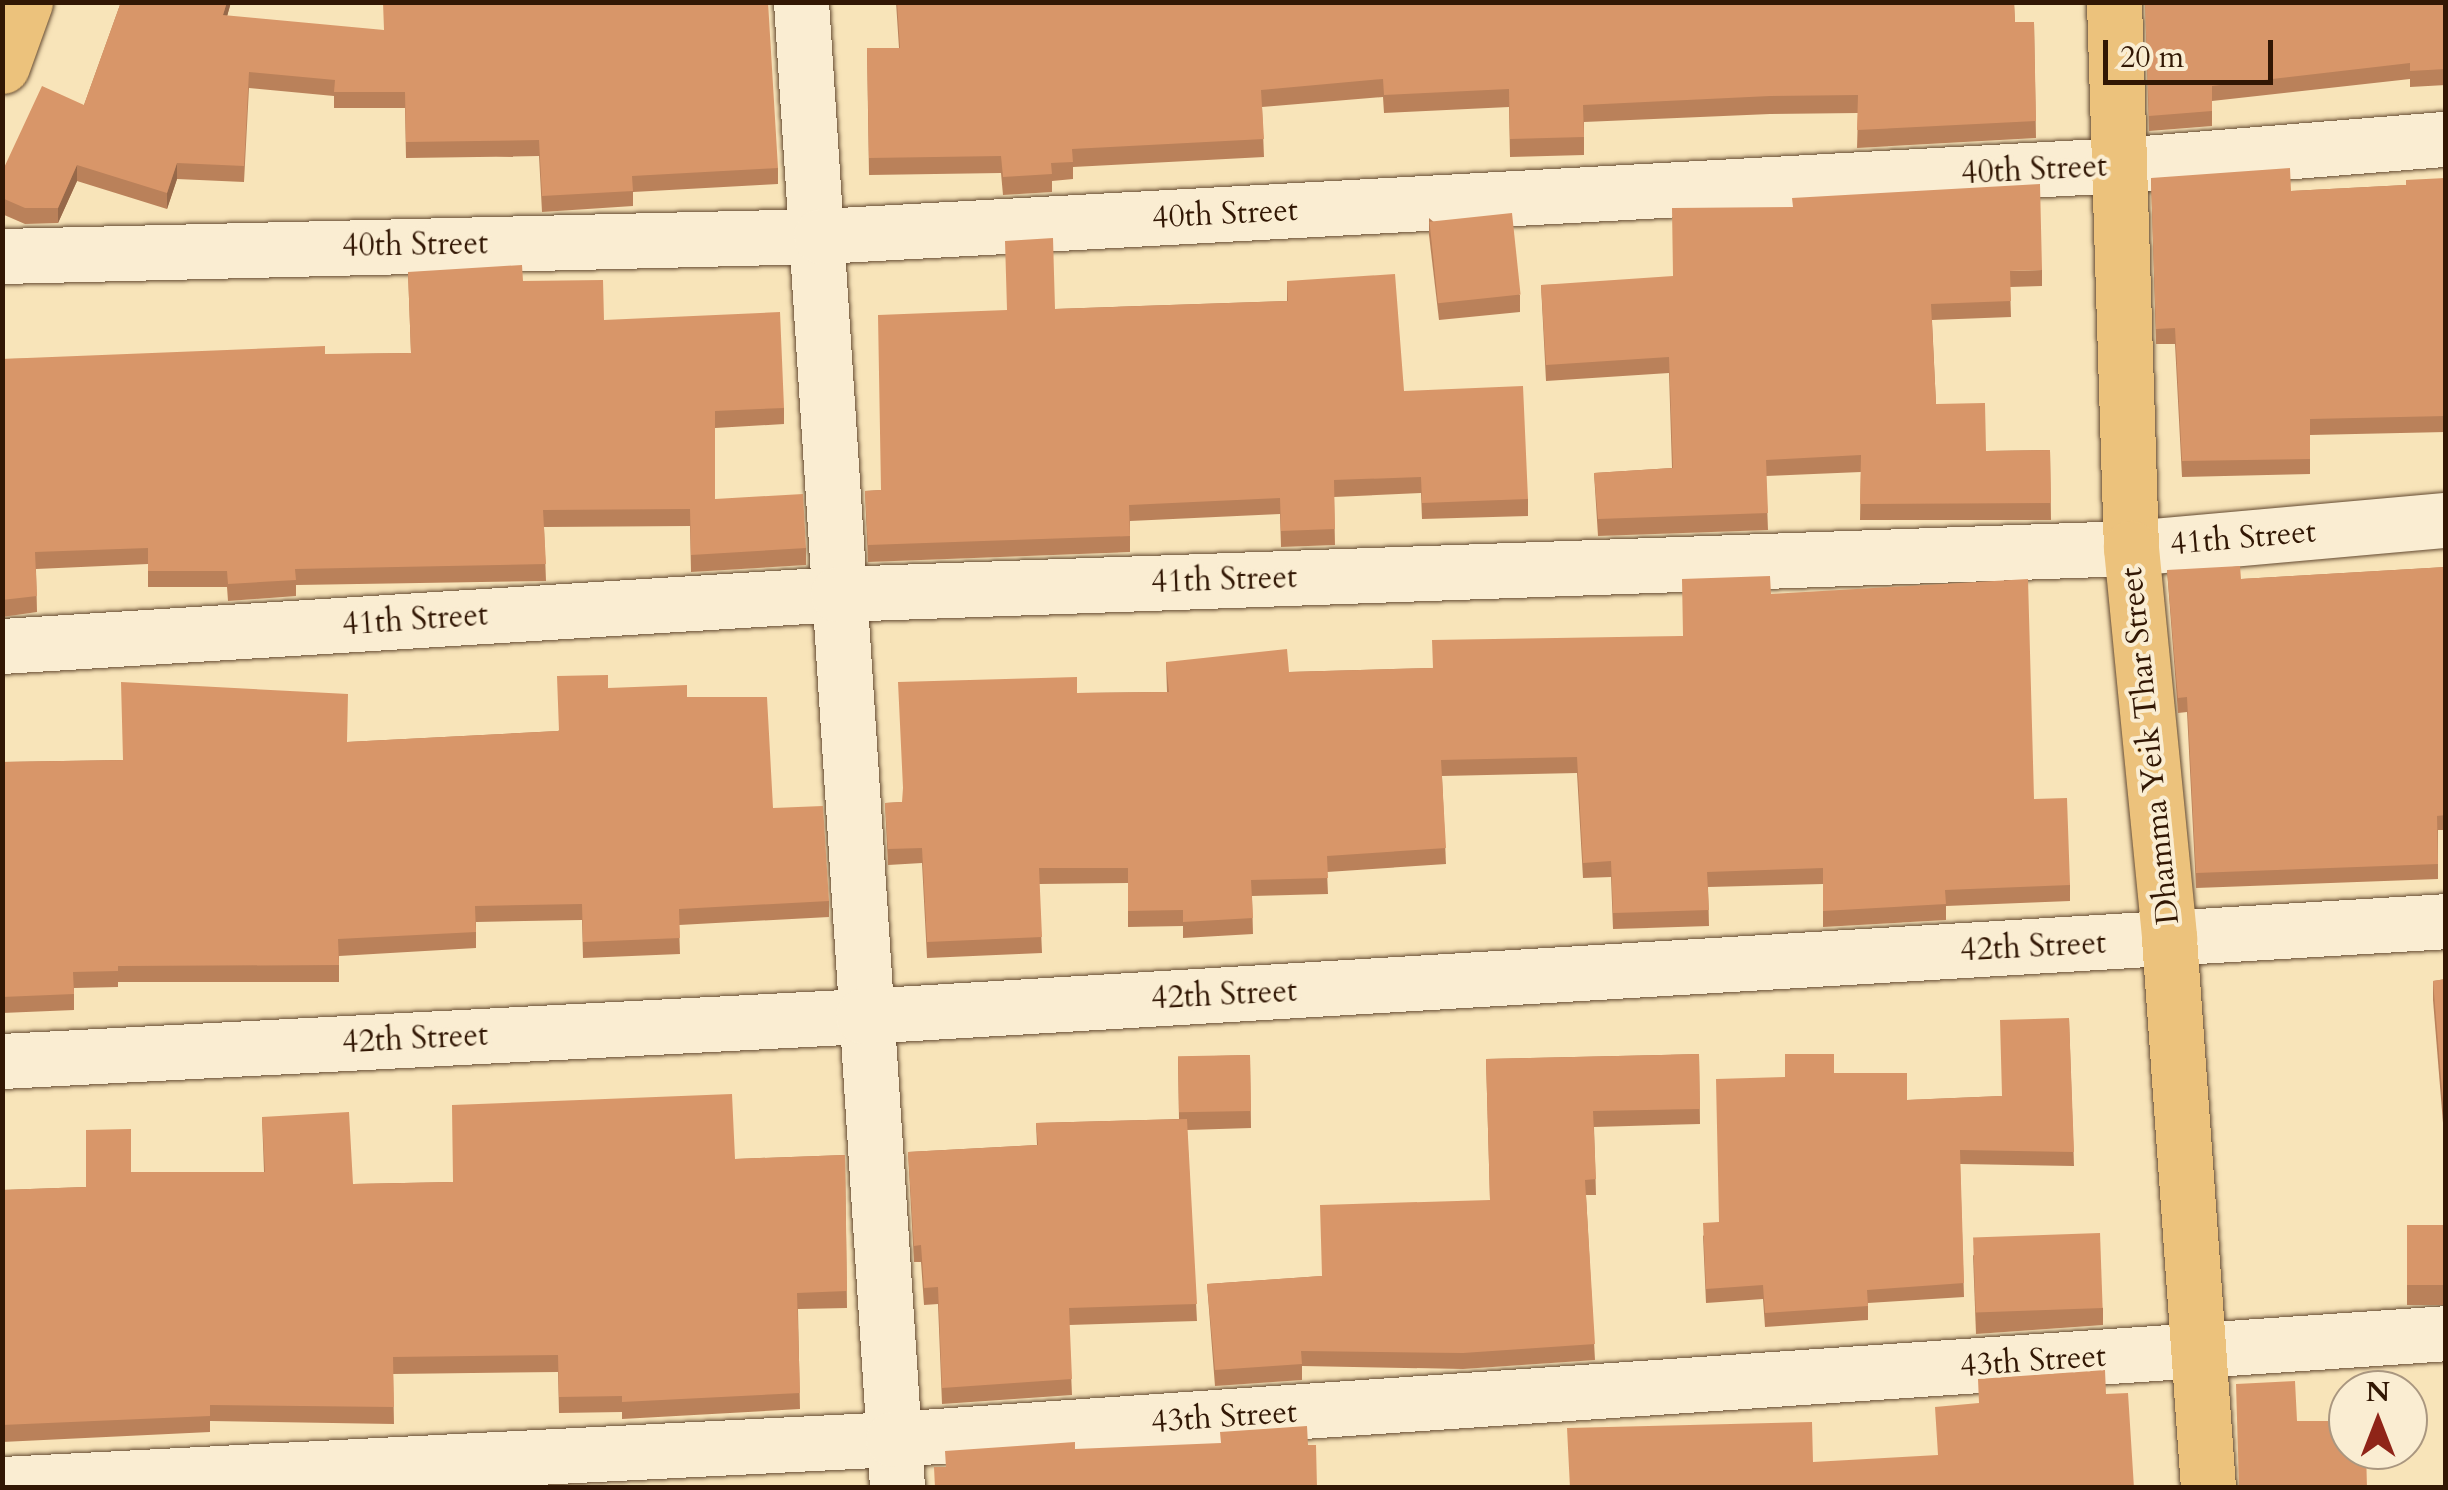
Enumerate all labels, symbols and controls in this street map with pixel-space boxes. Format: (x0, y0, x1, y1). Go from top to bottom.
scale bar (2108, 20, 2278, 82)
text: 20 m (2120, 37, 2184, 78)
street label: 40th Street (1960, 147, 2108, 193)
street label: 40th Street (1151, 191, 1299, 237)
street label: 40th Street (342, 225, 488, 265)
street label: 41th Street (2169, 513, 2317, 563)
street label: 41th Street (1150, 558, 1298, 602)
street label: Dhamma Yeik Thar Street (2112, 565, 2188, 927)
street label: 41th Street (341, 596, 489, 644)
street label: 42th Street (1959, 924, 2107, 970)
street label: 42th Street (1150, 972, 1298, 1018)
street label: 42th Street (341, 1016, 489, 1062)
street label: 43th Street (1959, 1337, 2107, 1385)
north arrow (2328, 1370, 2428, 1470)
text: N (2366, 1373, 2390, 1411)
street label: 43th Street (1150, 1393, 1298, 1441)

